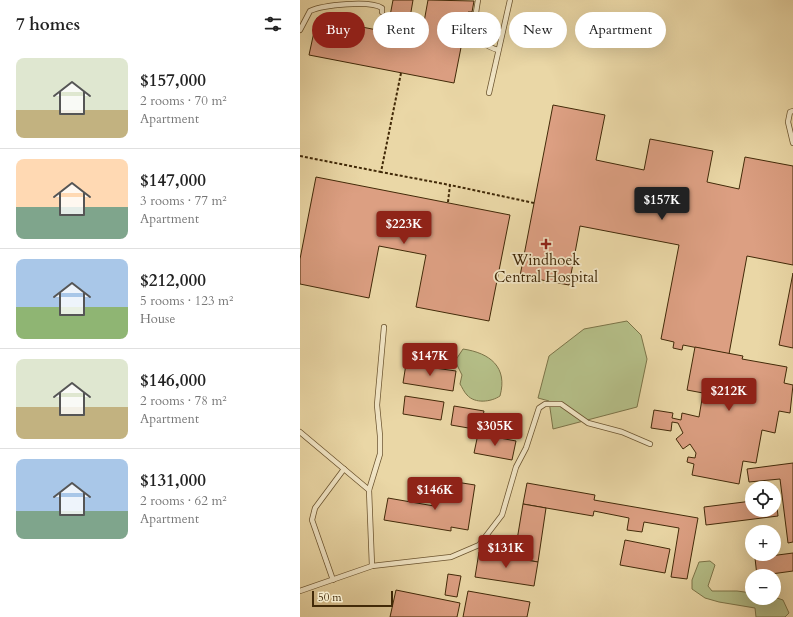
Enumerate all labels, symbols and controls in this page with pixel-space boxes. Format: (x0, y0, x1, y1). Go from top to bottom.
chip: Buy (312, 12, 365, 48)
chip: Rent (373, 12, 429, 48)
chip: Filters (437, 12, 501, 48)
chip: New (509, 12, 567, 48)
chip: Apartment (575, 12, 666, 48)
text: 7 homes (16, 13, 80, 36)
icon: filters (262, 13, 284, 35)
text: $157,000 (140, 69, 206, 92)
icon: home (48, 74, 96, 122)
text: 2 rooms · 70 m² (140, 92, 227, 110)
text: Apartment (140, 110, 199, 128)
text: $147,000 (140, 169, 206, 192)
icon: home (48, 175, 96, 223)
pin: $157K (634, 187, 690, 221)
text: $157K (643, 191, 681, 209)
text: 3 rooms · 77 m² (140, 192, 227, 210)
text: Apartment (140, 210, 199, 228)
pin: $223K (376, 211, 432, 245)
text: $223K (385, 215, 423, 233)
marker: Windhoek Central Hospital (540, 238, 552, 250)
place label: Windhoek Central Hospital (494, 250, 598, 287)
text: $212,000 (140, 269, 206, 292)
icon: home (48, 275, 96, 323)
text: 5 rooms · 123 m² (140, 292, 233, 310)
text: House (140, 310, 175, 328)
pin: $147K (402, 343, 458, 377)
text: $147K (411, 347, 449, 365)
text: $146,000 (140, 369, 206, 392)
icon: home (48, 375, 96, 423)
pin: $212K (701, 378, 757, 412)
text: $212K (710, 382, 748, 400)
text: 2 rooms · 78 m² (140, 392, 227, 410)
text: Apartment (140, 410, 199, 428)
pin: $305K (467, 413, 523, 447)
text: $305K (476, 417, 514, 435)
text: $131,000 (140, 469, 206, 492)
icon: home (48, 475, 96, 523)
pin: $146K (407, 477, 463, 511)
text: $146K (416, 481, 454, 499)
map controls (745, 481, 781, 605)
button: locate (745, 481, 781, 517)
text: 2 rooms · 62 m² (140, 492, 227, 510)
text: Apartment (140, 510, 199, 528)
button: + (745, 525, 781, 561)
pin: $131K (478, 535, 534, 569)
text: $131K (487, 539, 525, 557)
button: − (745, 569, 781, 605)
scale bar (312, 589, 393, 608)
text: 50 m (318, 590, 342, 605)

